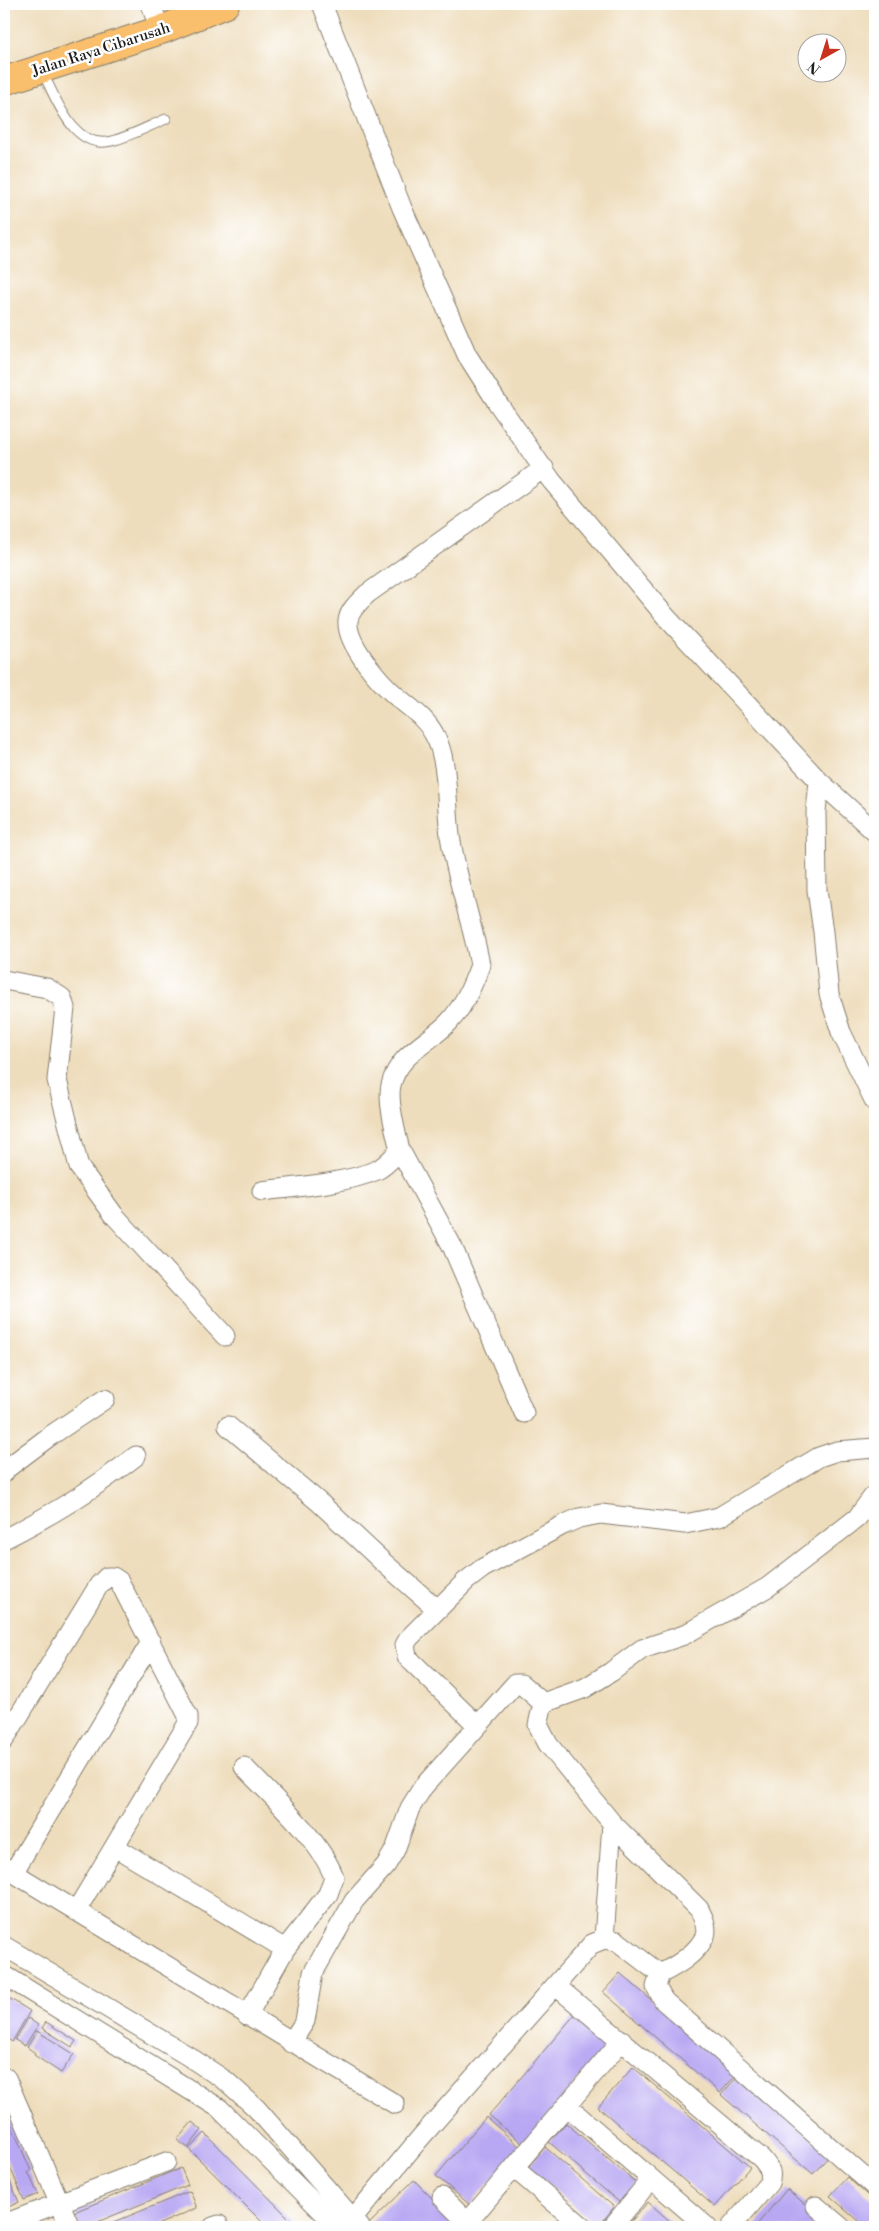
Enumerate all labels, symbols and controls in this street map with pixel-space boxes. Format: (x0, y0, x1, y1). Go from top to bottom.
street label: Jalan Raya Cibarusah (29, 18, 173, 81)
north arrow (796, 32, 846, 82)
text: N (804, 57, 824, 78)

